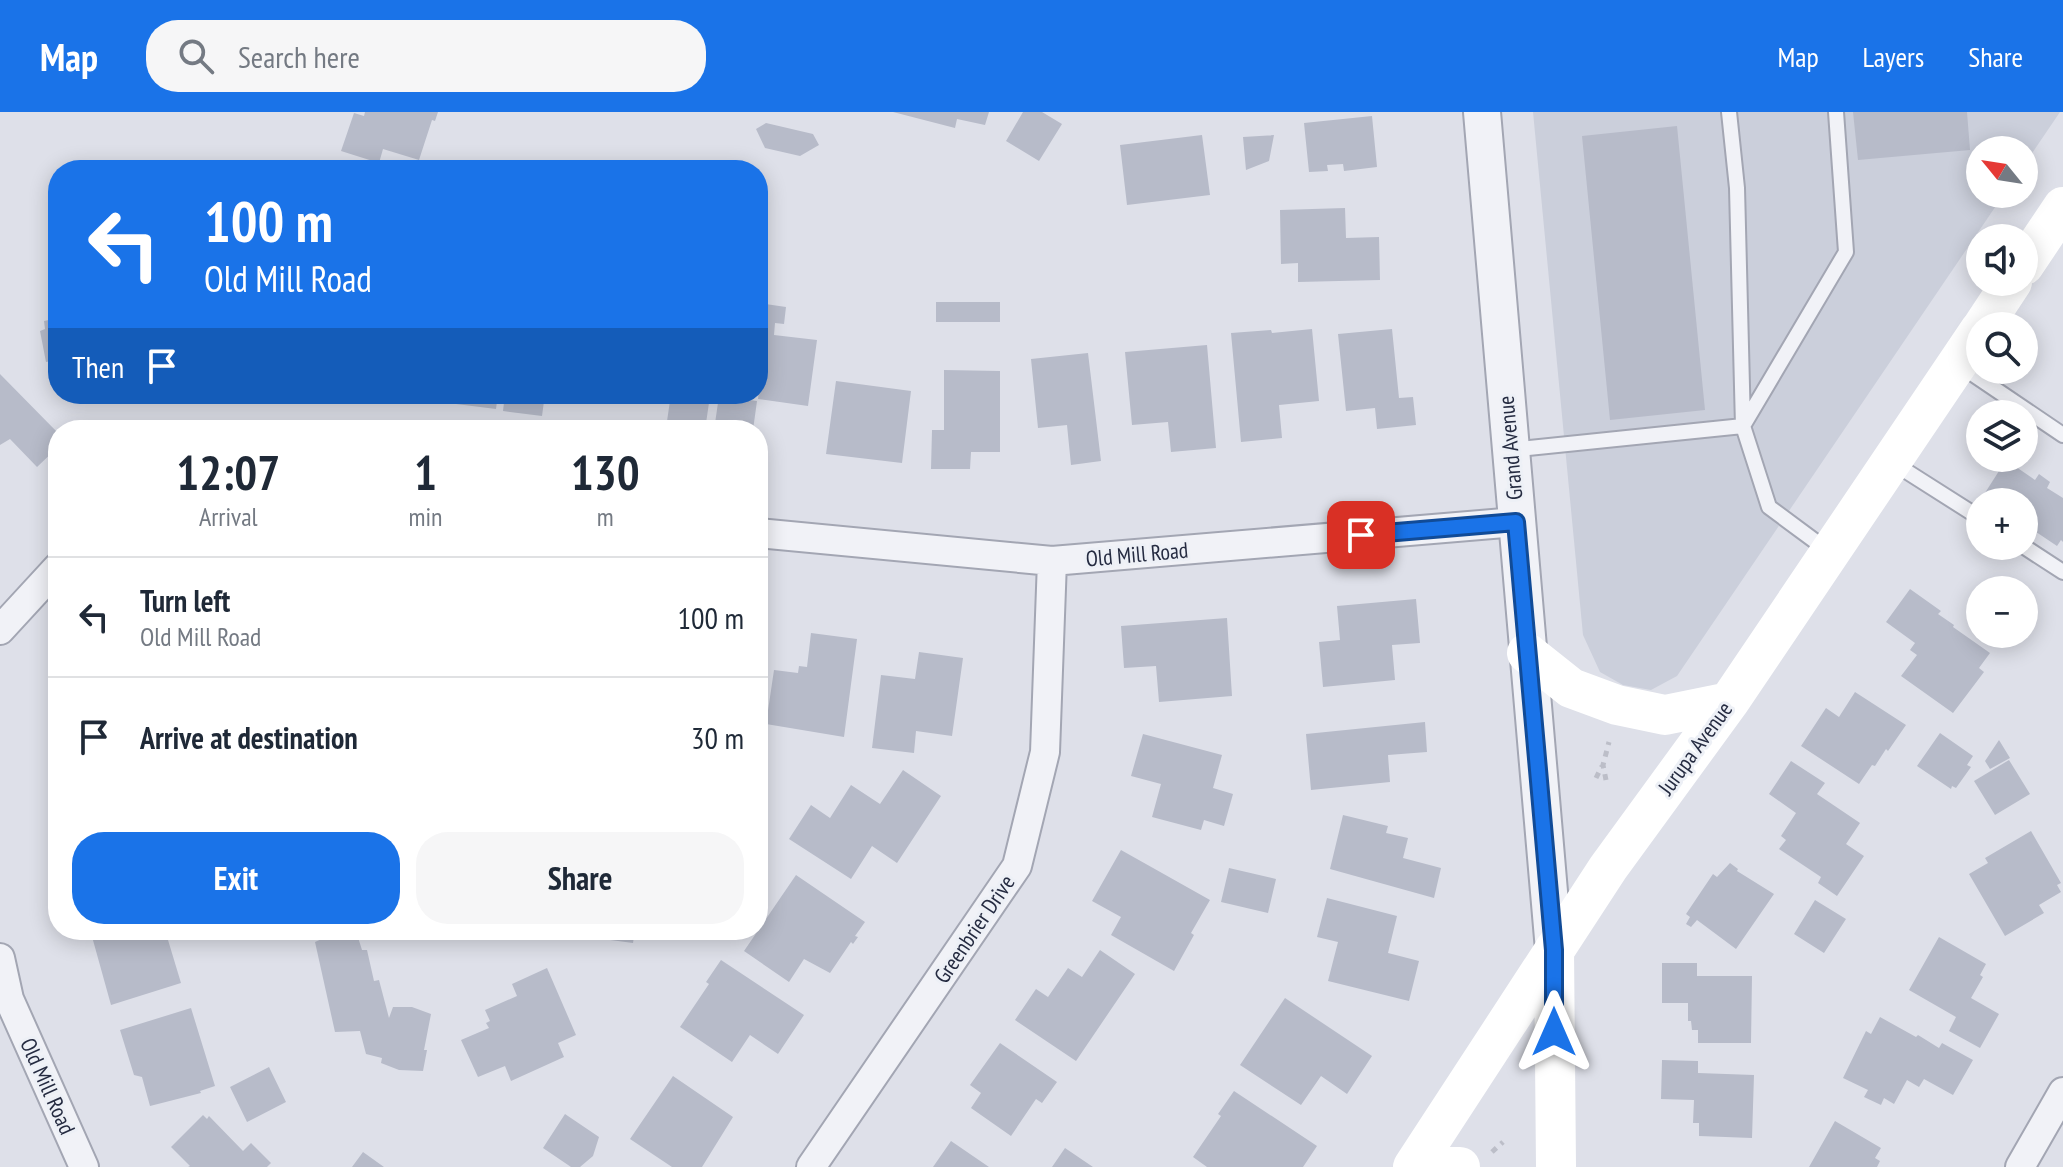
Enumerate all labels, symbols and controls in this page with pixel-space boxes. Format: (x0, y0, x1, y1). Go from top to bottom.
search box (146, 20, 706, 92)
text: Map (40, 32, 98, 81)
icon: search (174, 34, 218, 78)
text: Search here (238, 37, 360, 76)
text: Map (1777, 38, 1819, 75)
text: Layers (1863, 38, 1924, 75)
text: Share (1968, 38, 2023, 75)
north arrow (1966, 136, 2038, 208)
map controls (1966, 136, 2038, 648)
text: 100 m (204, 185, 333, 257)
icon: left (72, 192, 176, 296)
button: sound (1966, 224, 2038, 296)
text: Old Mill Road (204, 255, 372, 302)
button: search (1966, 312, 2038, 384)
icon: arrive (140, 344, 184, 388)
text: Then (72, 347, 124, 386)
street label: Grand Avenue (1491, 395, 1529, 501)
button: layers (1966, 400, 2038, 472)
text: 12:07 (176, 441, 280, 503)
text: 1 (414, 441, 437, 503)
text: 130 (571, 441, 640, 503)
button: + (1966, 488, 2038, 560)
text: Arrival (199, 500, 258, 533)
text: min (408, 500, 442, 533)
text: m (597, 500, 614, 533)
pin (1327, 501, 1395, 569)
icon: arrive (1339, 513, 1383, 557)
street label: Old Mill Road (1085, 536, 1189, 572)
button: − (1966, 576, 2038, 648)
text: Turn left (140, 581, 230, 620)
icon: left (72, 595, 116, 639)
text: 100 m (678, 598, 744, 637)
text: Old Mill Road (140, 620, 261, 653)
street label: Jurupa Avenue (1651, 696, 1738, 801)
icon: arrive (72, 715, 116, 759)
text: Arrive at destination (140, 718, 358, 757)
text: 30 m (691, 718, 744, 757)
button: Exit (72, 832, 400, 924)
button: Share (416, 832, 744, 924)
street label: Greenbrier Drive (928, 870, 1020, 988)
position arrow (1512, 990, 1596, 1074)
street label: Old Mill Road (14, 1033, 82, 1139)

